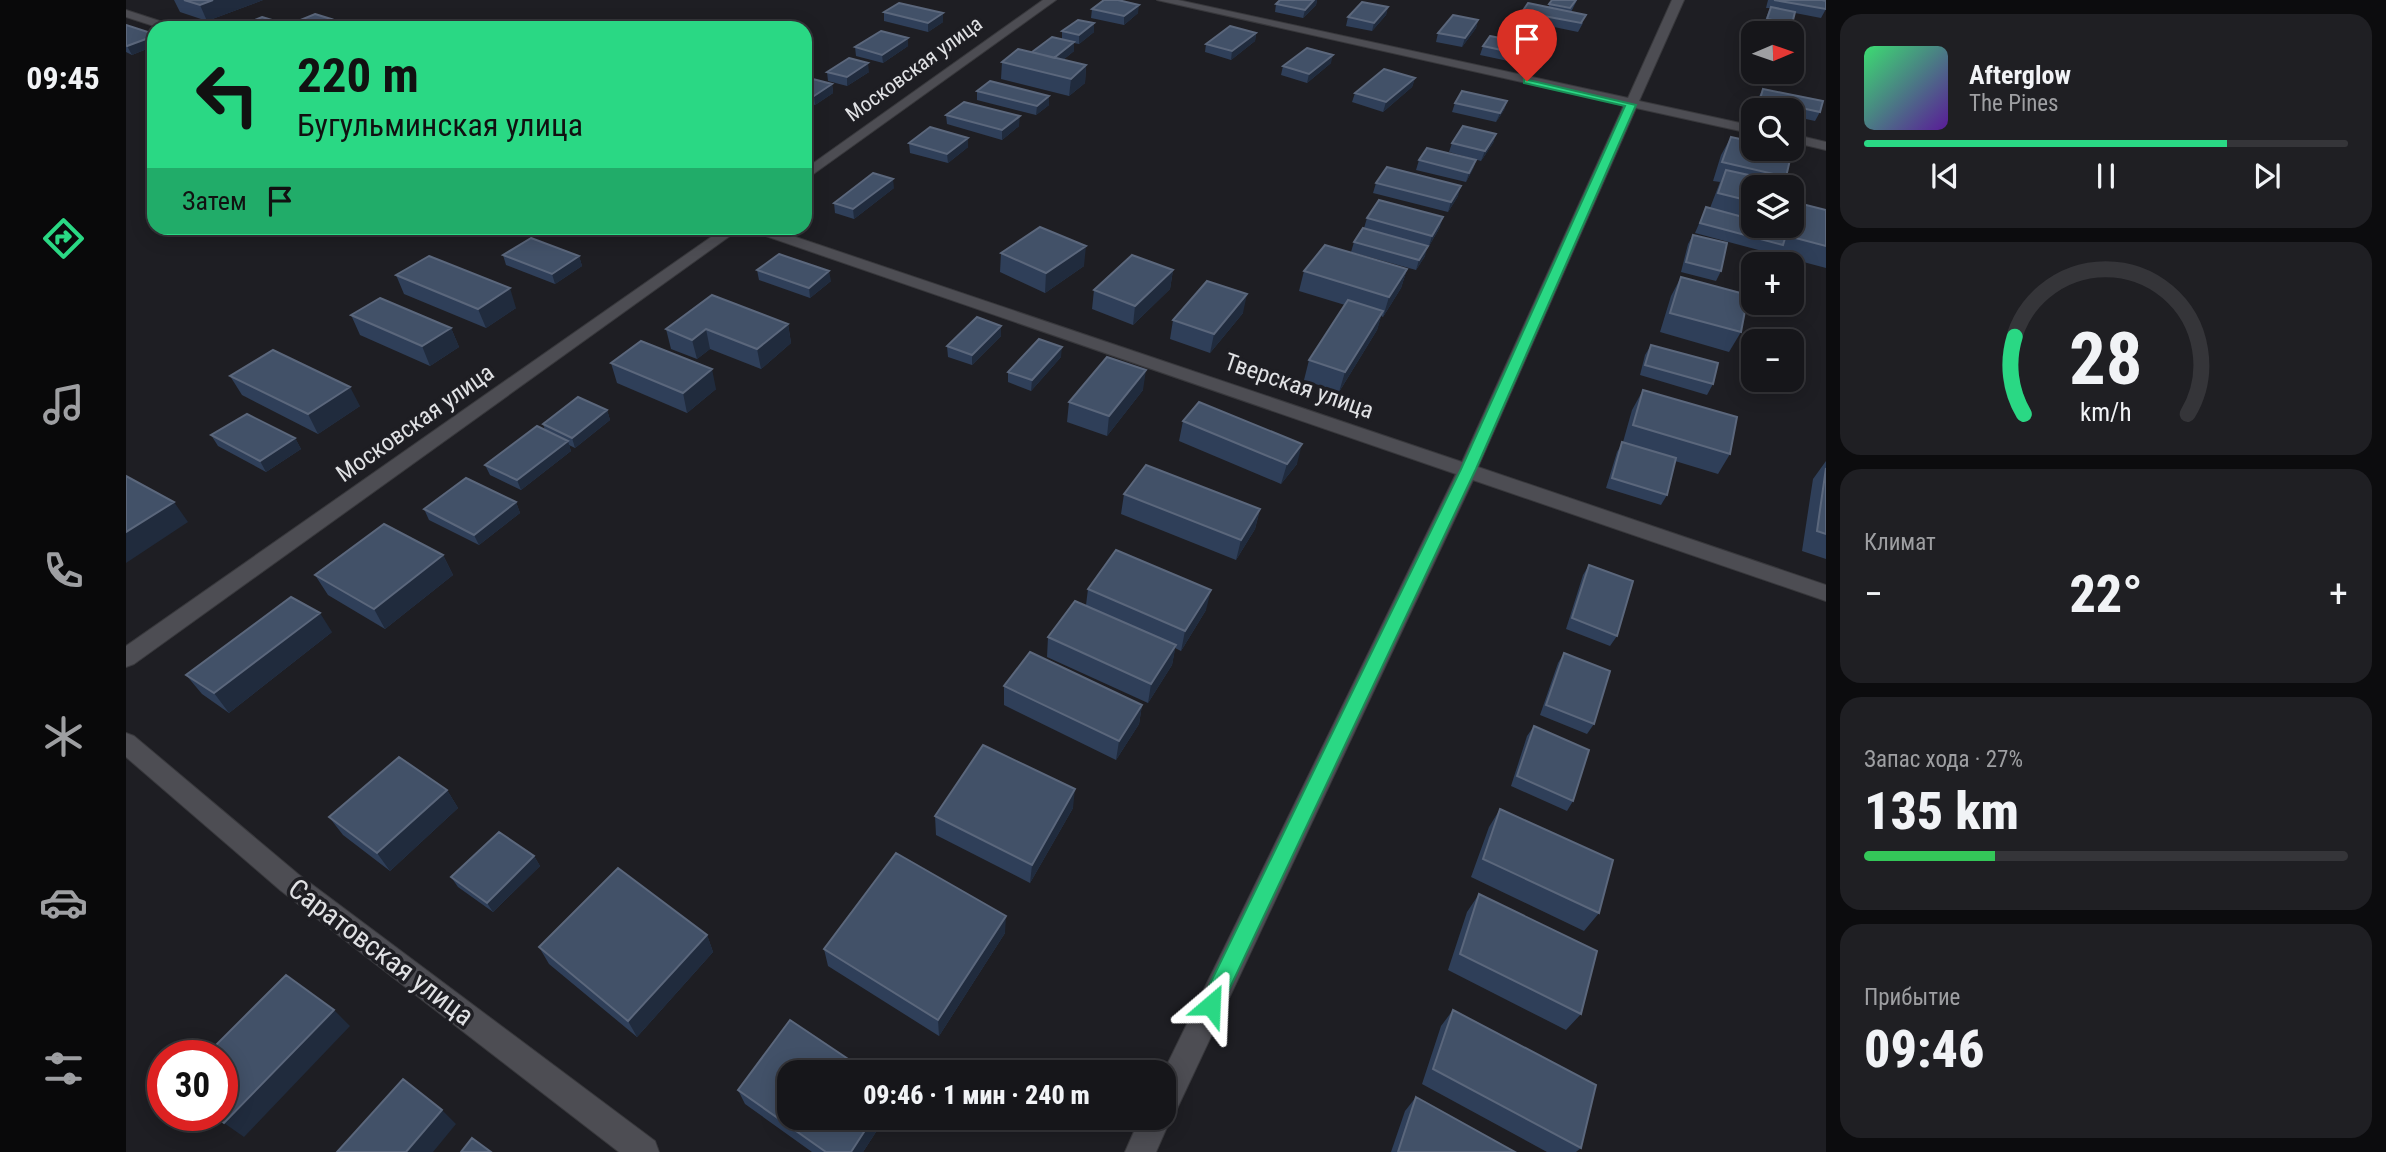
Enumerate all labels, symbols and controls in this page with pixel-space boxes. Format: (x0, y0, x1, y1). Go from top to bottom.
pin (1497, 9, 1557, 81)
street label: Московская улица (841, 11, 987, 127)
icon: arrive (1508, 20, 1546, 58)
north arrow (1741, 21, 1804, 84)
map controls (1741, 21, 1804, 392)
text: 220 m (297, 47, 419, 104)
icon: left (182, 49, 273, 140)
text: 09:45 (26, 59, 100, 97)
text: Afterglow (1969, 60, 2071, 90)
text: The Pines (1969, 90, 2059, 117)
button: search (1741, 98, 1804, 161)
text: Бугульминская улица (297, 106, 583, 144)
icon: previous (1926, 157, 1964, 195)
icon: pause (2087, 157, 2125, 195)
icon: next (2248, 157, 2286, 195)
button: layers (1741, 175, 1804, 238)
icon: arrive (261, 182, 299, 220)
text: Затем (182, 186, 247, 216)
icon: directions (39, 214, 88, 263)
button: + (1741, 252, 1804, 315)
text: 28 (2069, 317, 2143, 403)
button: − (1741, 329, 1804, 392)
street label: Тверская улица (1221, 347, 1377, 425)
street label: Московская улица (331, 358, 499, 488)
icon: music (39, 380, 88, 429)
text: km/h (2080, 398, 2132, 427)
text: Климат (1864, 529, 1936, 556)
icon: phone (39, 546, 88, 595)
text: 22° (2069, 564, 2143, 625)
text: − (1864, 572, 1883, 616)
text: + (2329, 572, 2348, 616)
icon: climate (39, 712, 88, 761)
text: Запас хода · 27% (1864, 746, 2023, 773)
text: 135 km (1864, 781, 2019, 842)
street label: Саратовская улица (282, 872, 480, 1032)
icon: car (39, 878, 88, 927)
position arrow (1174, 968, 1248, 1042)
text: Прибытие (1864, 984, 1960, 1011)
text: 09:46 (1864, 1019, 1984, 1080)
speed limit sign: 30 (147, 1040, 238, 1131)
icon: filters (39, 1044, 88, 1093)
text: 09:46 · 1 мин · 240 m (863, 1080, 1090, 1110)

